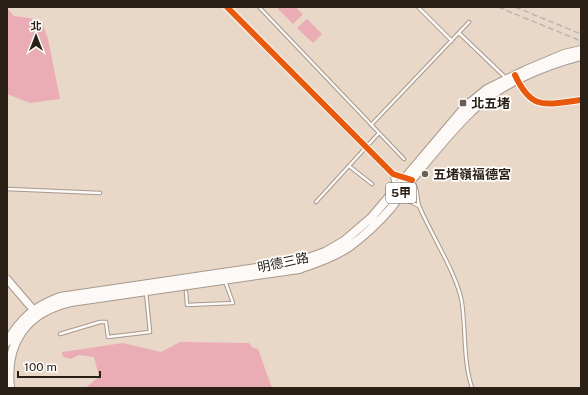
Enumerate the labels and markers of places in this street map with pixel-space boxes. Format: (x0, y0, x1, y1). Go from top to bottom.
place label: 北五堵 (471, 96, 510, 111)
marker: 北五堵 (458, 98, 468, 108)
place label: 五堵嶺福德宮 (433, 167, 511, 182)
marker: 五堵嶺福德宮 (420, 169, 430, 179)

